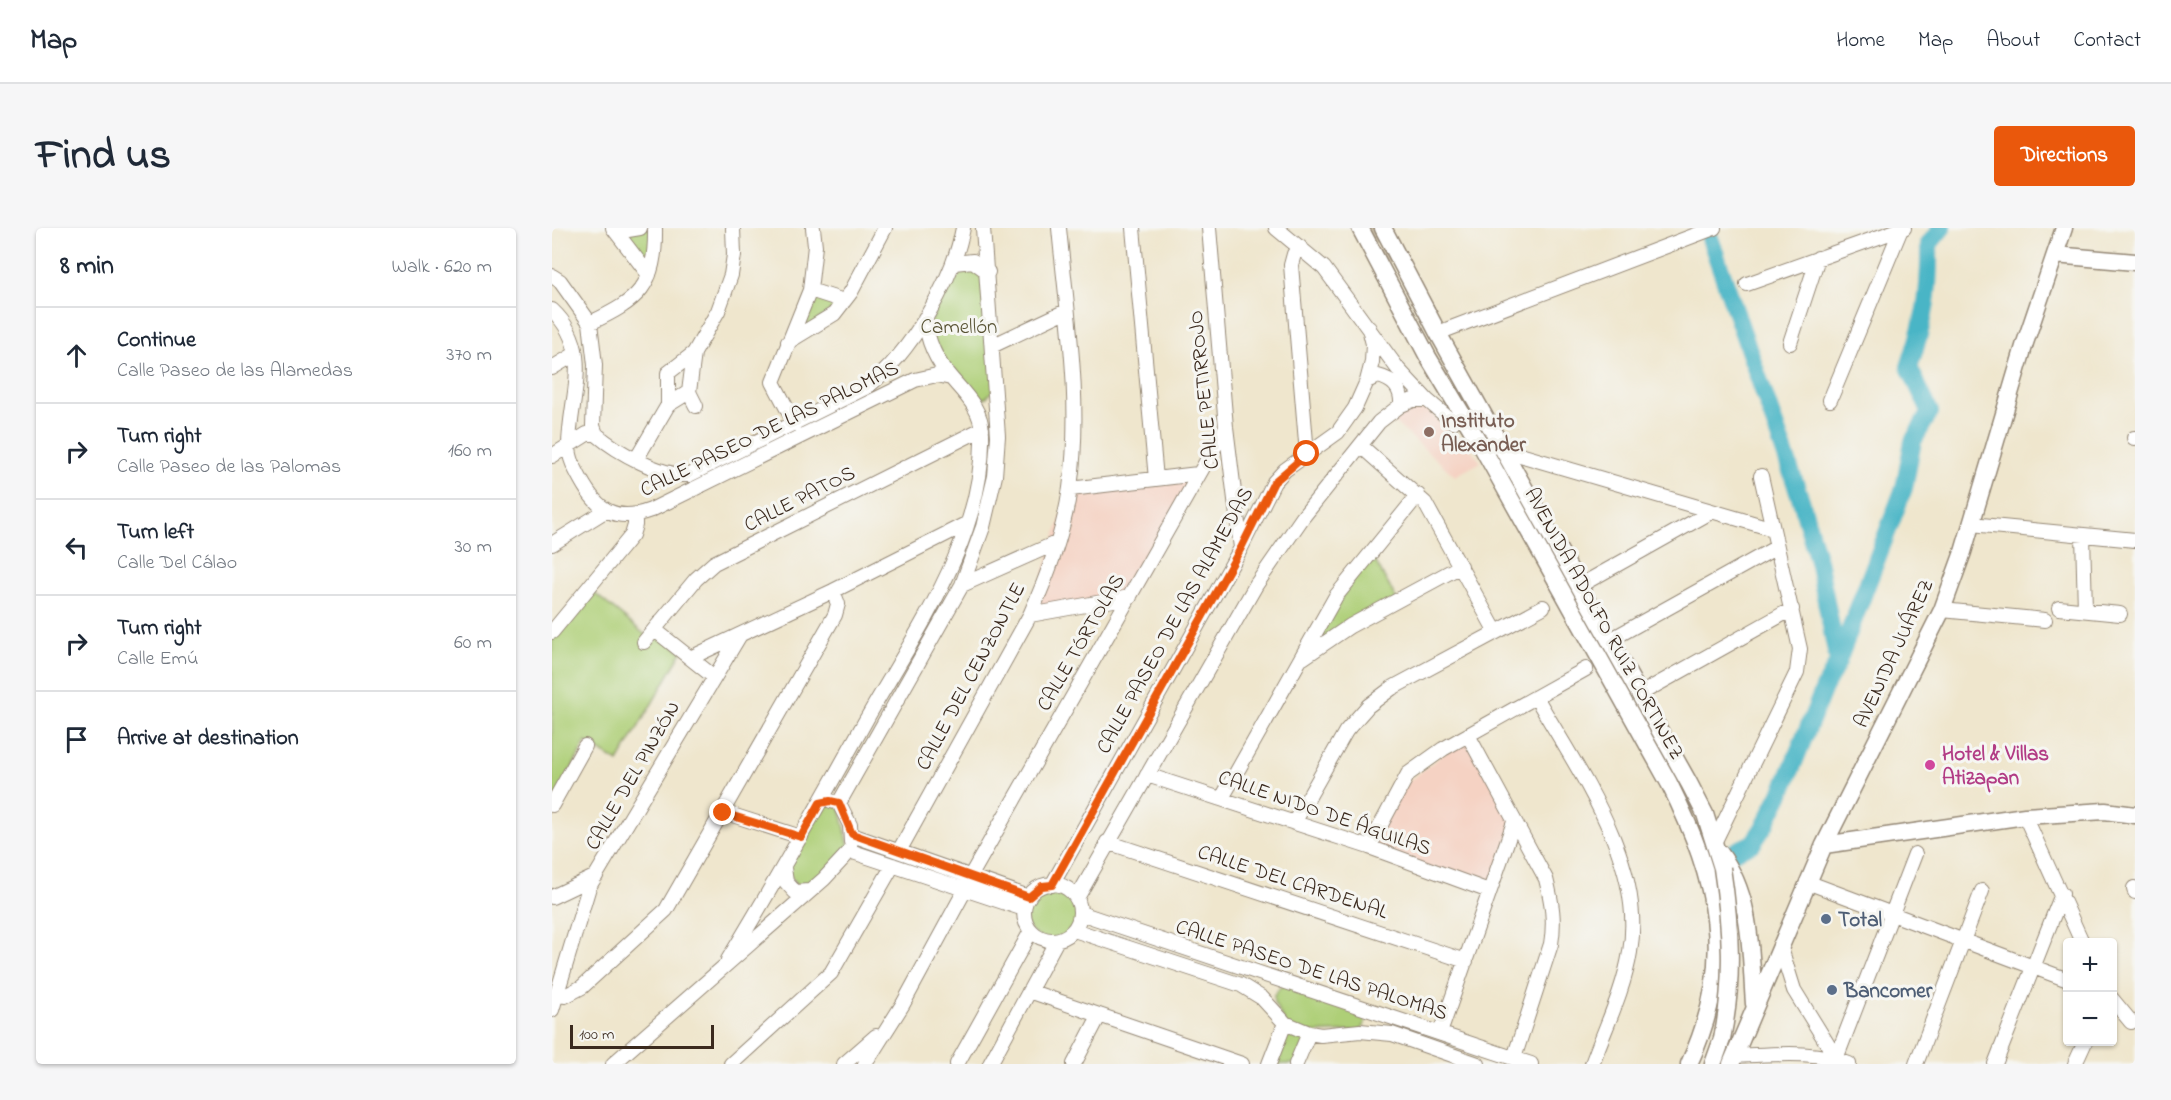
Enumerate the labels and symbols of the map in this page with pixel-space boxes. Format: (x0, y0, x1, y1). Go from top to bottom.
street label: CALLE PETIRROJO (1182, 309, 1228, 471)
park label: Camellón (921, 313, 997, 343)
street label: CALLE PASEO DE LAS PALOMAS (635, 354, 904, 506)
place label: Instituto Alexander (1441, 407, 1526, 461)
marker: Instituto Alexander (1422, 425, 1436, 439)
route start (1293, 440, 1319, 466)
street label: CALLE PATOS (739, 459, 861, 541)
street label: CALLE PASEO DE LAS ALAMEDAS (1090, 482, 1262, 760)
street label: AVENIDA ADOLFO RUIZ CORTINEZ (1516, 482, 1691, 765)
street label: CALLE TÓRTOLAS (1030, 569, 1133, 717)
street label: AVENIDA JUÁREZ (1846, 574, 1942, 733)
street label: CALLE DEL CENZONTLE (909, 578, 1034, 776)
street label: CALLE DEL PINZÓN (579, 696, 689, 856)
place label: Hotel & Villas Atizapan (1942, 740, 2049, 794)
marker: Hotel & Villas Atizapan (1923, 758, 1937, 772)
street label: CALLE NIDO DE ÁGUILAS (1214, 762, 1435, 864)
route end (709, 799, 735, 825)
street label: CALLE DEL CARDENAL (1193, 838, 1391, 928)
place label: Total (1838, 906, 1883, 936)
marker: Total (1819, 912, 1833, 926)
street label: CALLE PASEO DE LAS PALOMAS (1171, 913, 1451, 1029)
place label: Bancomer (1843, 977, 1933, 1007)
marker: Bancomer (1825, 983, 1839, 997)
scale bar (570, 1022, 714, 1050)

